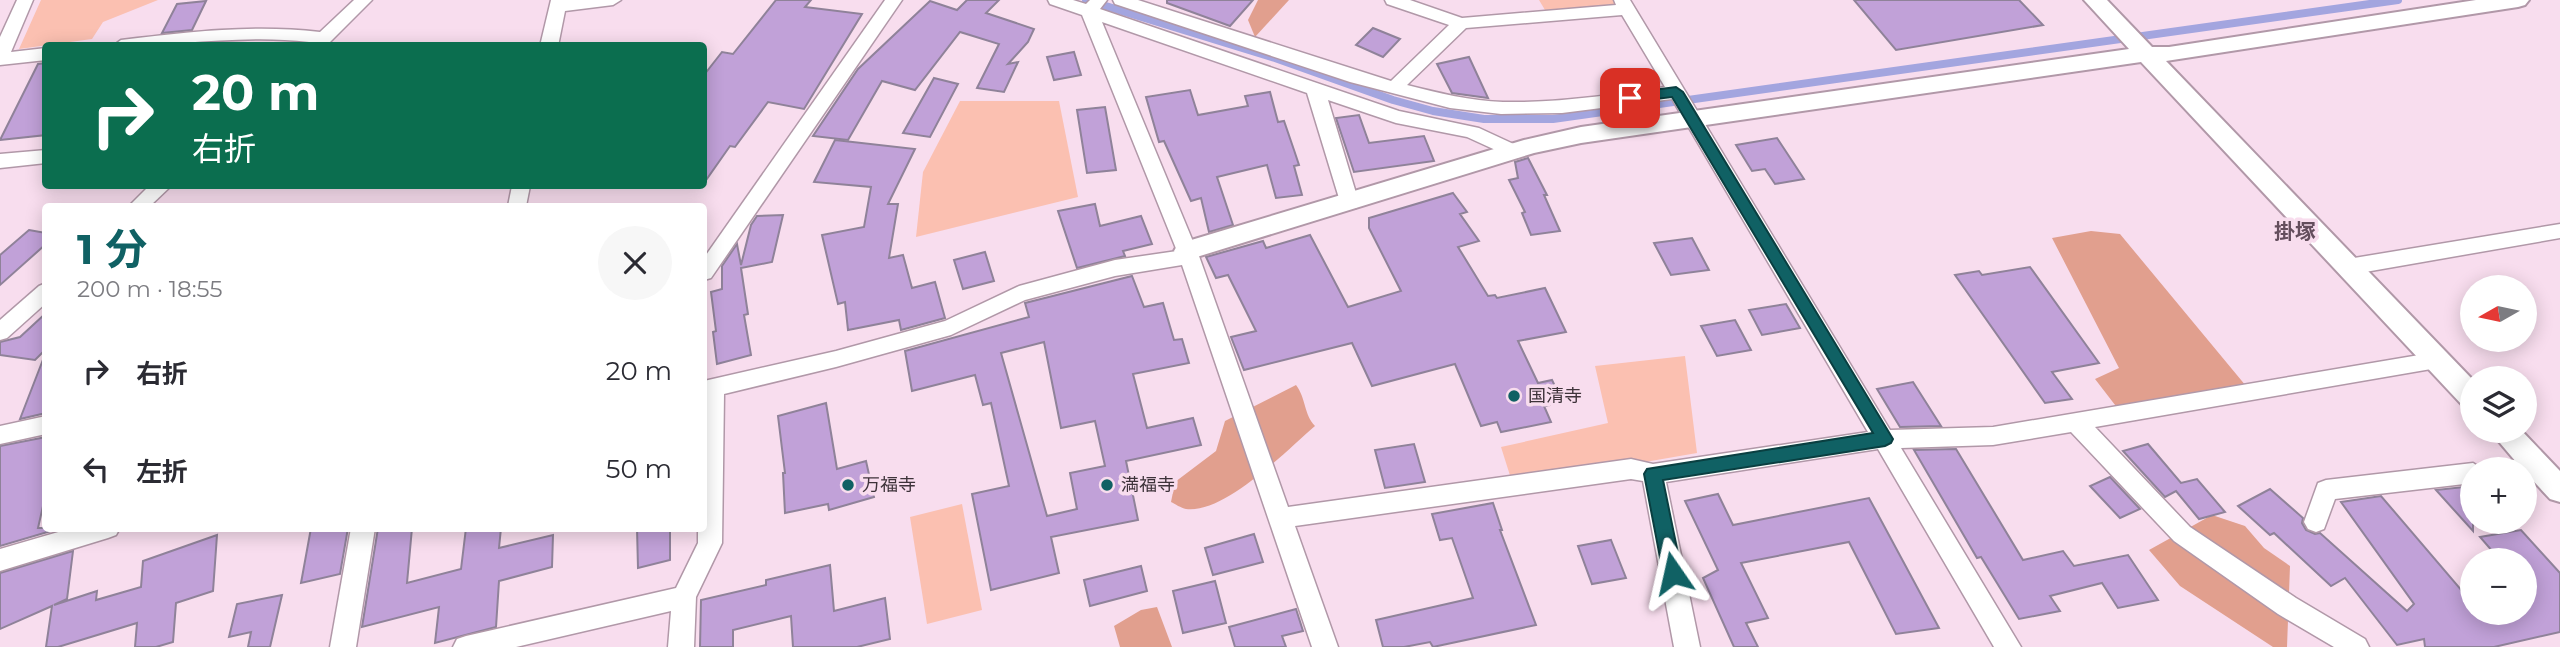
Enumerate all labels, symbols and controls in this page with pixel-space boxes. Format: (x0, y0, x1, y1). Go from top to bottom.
text: 20 m (192, 63, 319, 122)
pin (1600, 68, 1660, 128)
icon: right (77, 70, 168, 161)
icon: arrive (1611, 79, 1649, 117)
text: 右折 (192, 129, 256, 168)
district label: 掛塚 (2274, 219, 2316, 244)
text: 1 分 (77, 223, 147, 275)
button: close (598, 226, 672, 300)
text: 200 m · 18:55 (77, 275, 223, 303)
north arrow (2460, 275, 2538, 352)
map controls (2460, 275, 2537, 625)
icon: right (77, 352, 115, 390)
text: 20 m (606, 355, 672, 387)
text: 右折 (136, 358, 188, 390)
button: layers (2460, 366, 2537, 443)
place label: 国清寺 (1528, 385, 1582, 407)
marker: 国清寺 (1506, 388, 1522, 404)
icon: left (77, 450, 115, 488)
text: 50 m (606, 453, 672, 485)
text: 左折 (136, 456, 188, 488)
button: + (2460, 457, 2537, 534)
place label: 万福寺 (862, 474, 916, 496)
place label: 満福寺 (1121, 474, 1175, 496)
marker: 万福寺 (840, 477, 856, 493)
marker: 満福寺 (1099, 477, 1115, 493)
position arrow (1636, 536, 1710, 610)
button: − (2460, 548, 2537, 625)

